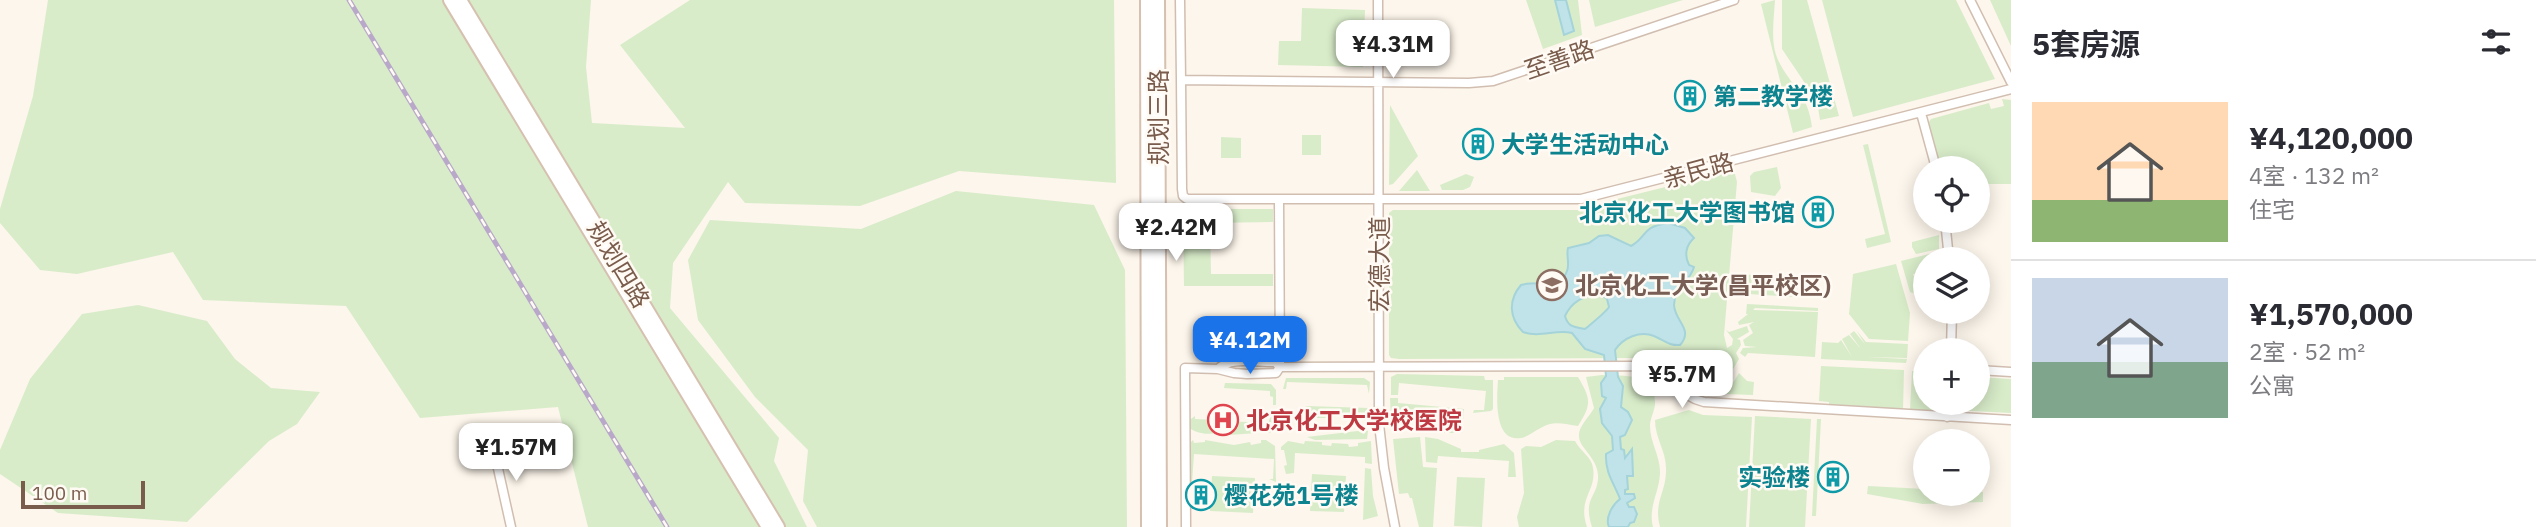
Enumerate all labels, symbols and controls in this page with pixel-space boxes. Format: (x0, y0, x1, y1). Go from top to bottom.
pin: ¥4.31M (1336, 20, 1450, 80)
icon: filters (2477, 23, 2515, 61)
text: 5套房源 (2032, 24, 2140, 63)
text: ¥4.31M (1352, 28, 1434, 58)
street label: 至善路 (1520, 32, 1598, 86)
street label: 规划三路 (1142, 69, 1174, 165)
building icon: 第二教学楼 (1673, 79, 1707, 113)
place label: 第二教学楼 (1713, 80, 1833, 112)
text: ¥4,120,000 (2249, 118, 2413, 157)
building icon: 大学生活动中心 (1461, 127, 1495, 161)
place label: 大学生活动中心 (1501, 128, 1669, 160)
icon: home (2088, 130, 2172, 214)
street label: 亲民路 (1659, 145, 1737, 195)
map controls (1913, 156, 1990, 506)
button: locate (1913, 156, 1990, 233)
text: 4室 · 132 m² (2249, 160, 2379, 190)
text: 住宅 (2249, 194, 2295, 224)
building icon: 北京化工大学图书馆 (1801, 195, 1835, 229)
place label: 北京化工大学图书馆 (1579, 196, 1795, 228)
pin: ¥2.42M (1119, 204, 1233, 263)
text: ¥2.42M (1135, 211, 1217, 241)
street label: 规划四路 (581, 215, 657, 313)
street label: 宏德大道 (1363, 216, 1395, 312)
button: layers (1913, 247, 1990, 324)
school or university icon: 北京化工大学(昌平校区) (1535, 268, 1569, 302)
place label: 北京化工大学(昌平校区) (1575, 269, 1831, 301)
text: ¥1,570,000 (2249, 294, 2413, 333)
icon: home (2088, 306, 2172, 390)
pin: ¥4.12M (1193, 316, 1307, 376)
text: ¥4.12M (1209, 324, 1291, 354)
text: 2室 · 52 m² (2249, 336, 2365, 366)
button: + (1913, 338, 1990, 415)
pin: ¥5.7M (1633, 350, 1731, 410)
text: ¥5.7M (1648, 358, 1716, 388)
text: 公寓 (2249, 370, 2295, 400)
hospital icon: 北京化工大学校医院 (1206, 403, 1240, 437)
place label: 北京化工大学校医院 (1246, 404, 1462, 436)
pin: ¥1.57M (459, 424, 573, 483)
button: − (1913, 429, 1990, 506)
text: ¥1.57M (475, 431, 557, 461)
building icon: 实验楼 (1816, 460, 1850, 494)
place label: 实验楼 (1738, 461, 1810, 493)
scale bar (21, 478, 145, 510)
building icon: 樱花苑1号楼 (1184, 478, 1218, 512)
place label: 樱花苑1号楼 (1224, 479, 1358, 511)
text: 100 m (32, 481, 87, 505)

